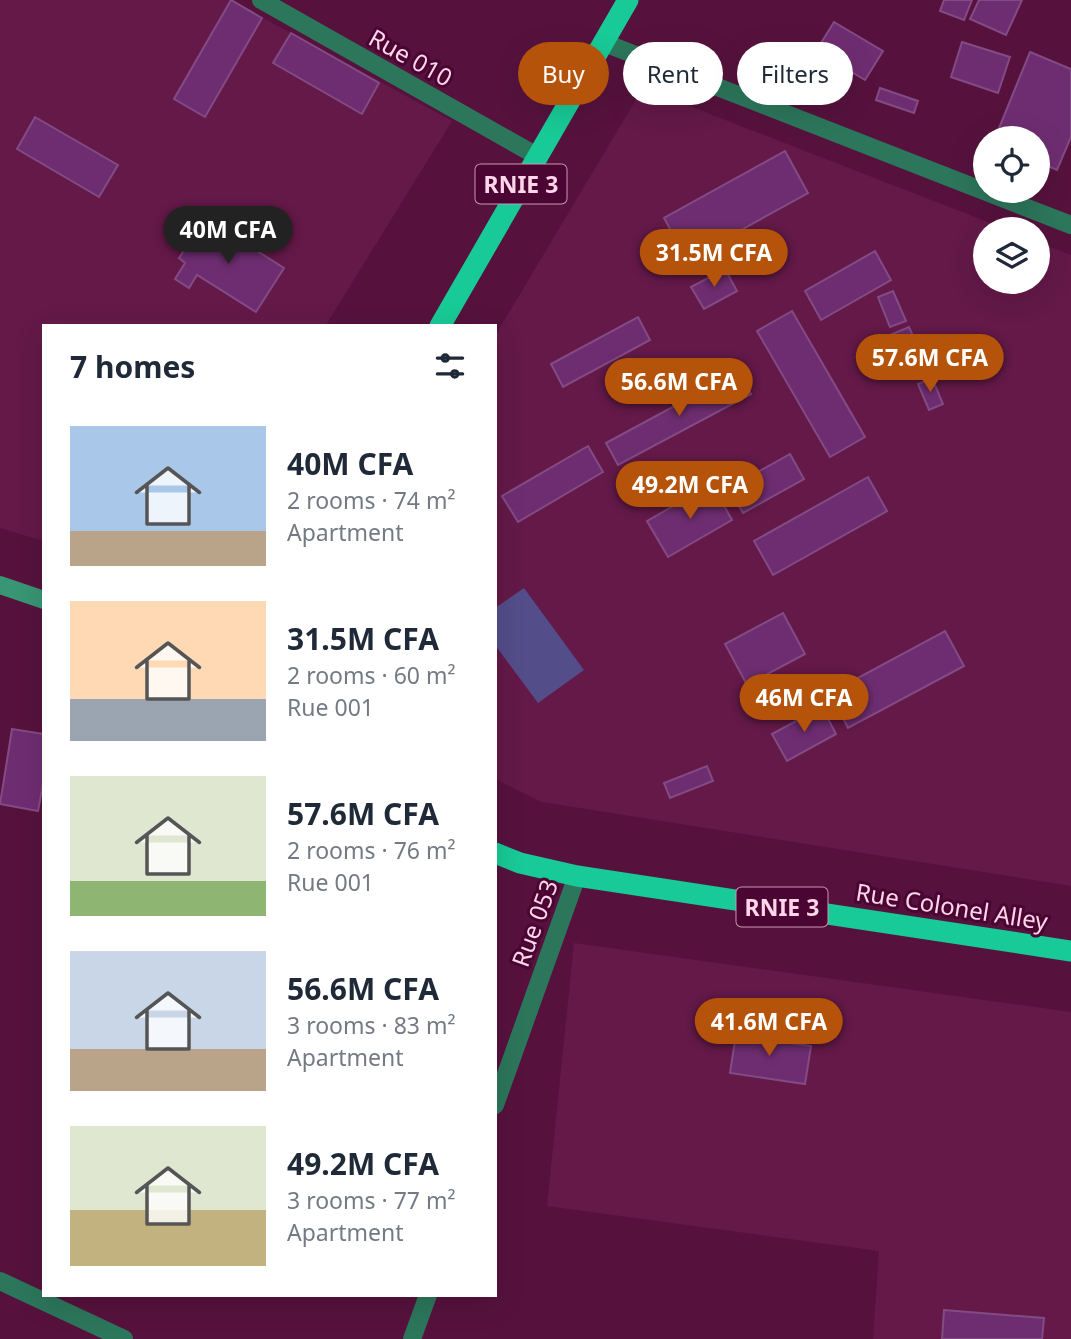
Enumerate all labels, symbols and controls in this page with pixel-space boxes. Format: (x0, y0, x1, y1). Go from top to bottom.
street label: Rue 010 (363, 21, 459, 93)
chip: Buy (518, 42, 609, 105)
chip: Rent (623, 42, 723, 105)
chip: Filters (737, 42, 853, 105)
map controls (973, 126, 1050, 294)
button: locate (973, 126, 1050, 203)
road number: RNIE 3 (476, 164, 566, 204)
pin: 40M CFA (163, 206, 293, 266)
text: 40M CFA (180, 213, 276, 245)
button: layers (973, 217, 1050, 294)
pin: 31.5M CFA (634, 230, 794, 289)
text: 31.5M CFA (656, 236, 772, 268)
pin: 57.6M CFA (850, 334, 1010, 394)
text: 57.6M CFA (872, 341, 988, 373)
text: 7 homes (70, 346, 195, 387)
icon: filters (431, 347, 469, 385)
pin: 56.6M CFA (599, 358, 759, 418)
text: 56.6M CFA (621, 365, 737, 397)
text: 40M CFA (287, 443, 413, 484)
icon: home (126, 454, 210, 538)
pin: 49.2M CFA (610, 462, 770, 521)
text: 49.2M CFA (632, 468, 748, 500)
text: 2 rooms · 74 m² (287, 484, 456, 516)
text: Apartment (287, 516, 404, 548)
text: 31.5M CFA (287, 618, 439, 659)
icon: home (126, 629, 210, 713)
text: 2 rooms · 60 m² (287, 659, 456, 691)
pin: 46M CFA (739, 674, 869, 734)
text: 46M CFA (756, 681, 852, 713)
text: Rue 001 (287, 691, 374, 723)
text: 57.6M CFA (287, 793, 439, 834)
icon: home (126, 804, 210, 888)
text: 2 rooms · 76 m² (287, 834, 456, 866)
text: Rue 001 (287, 866, 374, 898)
street label: Rue 053 (503, 875, 565, 971)
street label: Rue Colonel Alley (854, 875, 1051, 938)
road number: RNIE 3 (736, 888, 828, 926)
text: 56.6M CFA (287, 968, 439, 1009)
icon: home (126, 979, 210, 1063)
pin: 41.6M CFA (689, 998, 849, 1058)
text: 41.6M CFA (711, 1005, 827, 1037)
text: 3 rooms · 83 m² (287, 1009, 456, 1041)
text: Apartment (287, 1041, 404, 1073)
text: 49.2M CFA (287, 1143, 439, 1184)
icon: home (126, 1154, 210, 1238)
text: 3 rooms · 77 m² (287, 1184, 456, 1216)
text: Apartment (287, 1216, 404, 1248)

